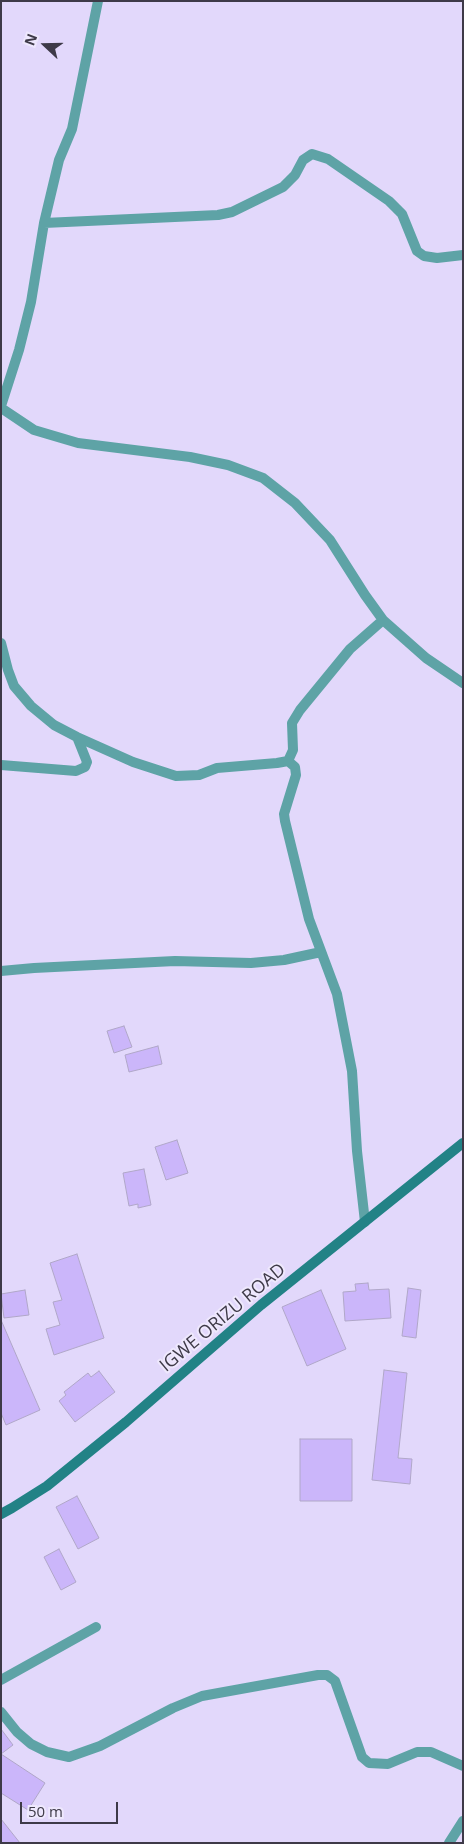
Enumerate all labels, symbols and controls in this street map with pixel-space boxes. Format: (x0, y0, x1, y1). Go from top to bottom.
north arrow (20, 20, 70, 70)
text: N (20, 31, 41, 48)
street label: IGWE ORIZU ROAD (156, 1259, 290, 1377)
scale bar (22, 1792, 120, 1824)
text: 50 m (28, 1801, 63, 1821)

